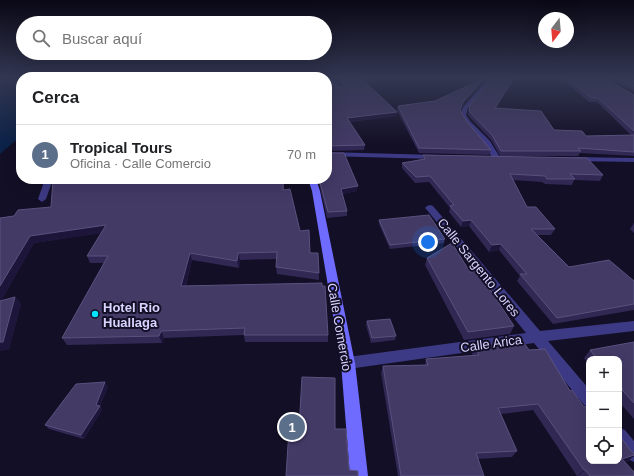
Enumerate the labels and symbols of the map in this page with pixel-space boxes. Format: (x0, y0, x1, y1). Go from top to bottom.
north arrow (538, 12, 574, 48)
street label: Calle Sargento Lores (434, 215, 523, 320)
your location (418, 232, 438, 252)
street label: Calle Comercio (324, 282, 355, 372)
place label: Hotel Rio Huallaga (103, 300, 160, 330)
marker: Hotel Rio Huallaga (90, 309, 100, 319)
street label: Calle Arica (459, 332, 524, 355)
pin: 1 (279, 412, 305, 442)

